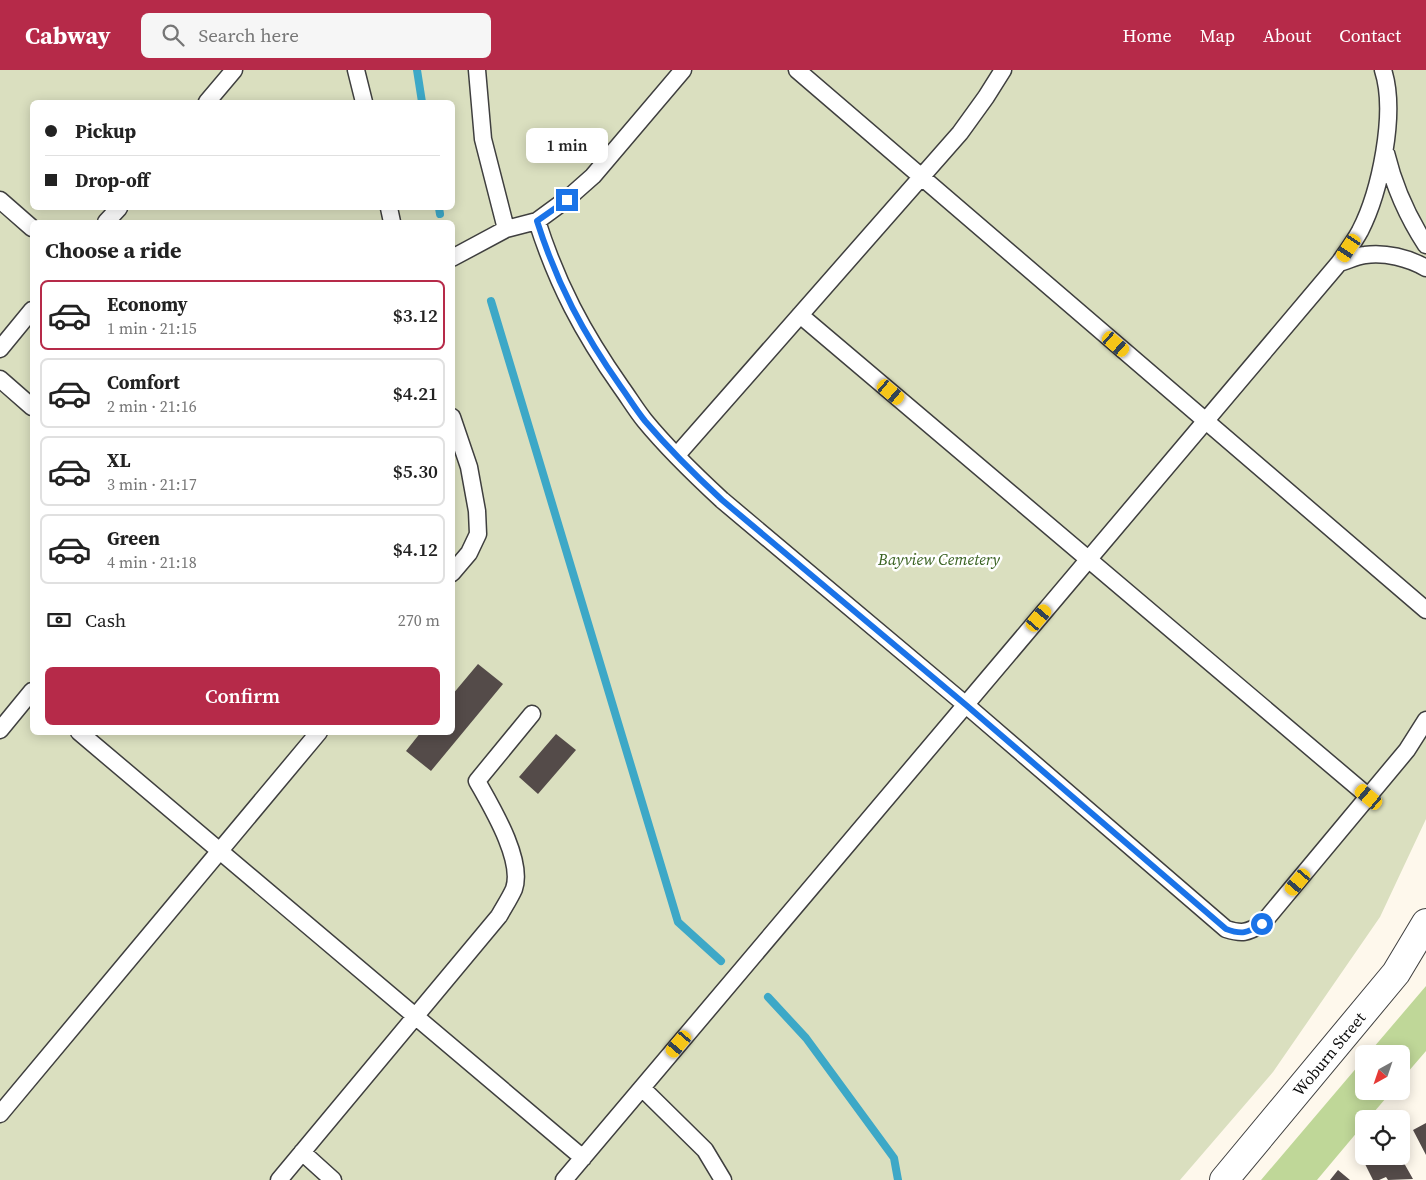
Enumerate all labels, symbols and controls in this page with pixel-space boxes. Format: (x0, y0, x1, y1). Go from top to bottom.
search box (141, 13, 491, 58)
text: Cabway (25, 19, 111, 52)
icon: search (159, 21, 187, 49)
text: Search here (199, 22, 299, 48)
text: Home (1123, 23, 1172, 48)
text: Map (1200, 23, 1235, 48)
text: About (1263, 23, 1311, 48)
text: Contact (1339, 23, 1401, 48)
text: Pickup (75, 118, 136, 144)
callout: 1 min (526, 128, 608, 162)
text: 1 min (546, 134, 588, 156)
text: Drop-off (75, 167, 149, 193)
route end (556, 189, 578, 211)
car (1334, 231, 1363, 265)
text: Choose a ride (45, 235, 182, 265)
text: Economy (107, 291, 188, 317)
icon: car (47, 293, 92, 338)
text: $3.12 (393, 302, 438, 328)
text: 1 min · 21:15 (107, 317, 197, 339)
car (1099, 328, 1132, 360)
text: Comfort (107, 369, 180, 395)
icon: car (47, 371, 92, 416)
car (874, 377, 907, 407)
text: $4.21 (393, 380, 438, 406)
text: 2 min · 21:16 (107, 395, 197, 417)
text: XL (107, 447, 130, 473)
icon: car (47, 449, 92, 494)
text: $5.30 (393, 458, 438, 484)
text: 3 min · 21:17 (107, 473, 197, 495)
text: Green (107, 525, 160, 551)
icon: car (47, 527, 92, 572)
text: $4.12 (393, 536, 438, 562)
park label: Bayview Cemetery (877, 548, 1000, 570)
text: 4 min · 21:18 (107, 551, 197, 573)
car (1023, 602, 1054, 634)
icon: cash (45, 606, 73, 634)
text: Cash (85, 607, 126, 633)
text: 270 m (398, 609, 440, 631)
button: Confirm (45, 667, 440, 725)
car (1352, 782, 1385, 812)
car (1282, 866, 1313, 898)
route start (1251, 913, 1273, 935)
street label: Woburn Street (1287, 1007, 1371, 1100)
car (663, 1028, 694, 1060)
north arrow (1355, 1045, 1410, 1100)
map controls (1355, 1045, 1410, 1165)
button: locate (1355, 1110, 1410, 1165)

